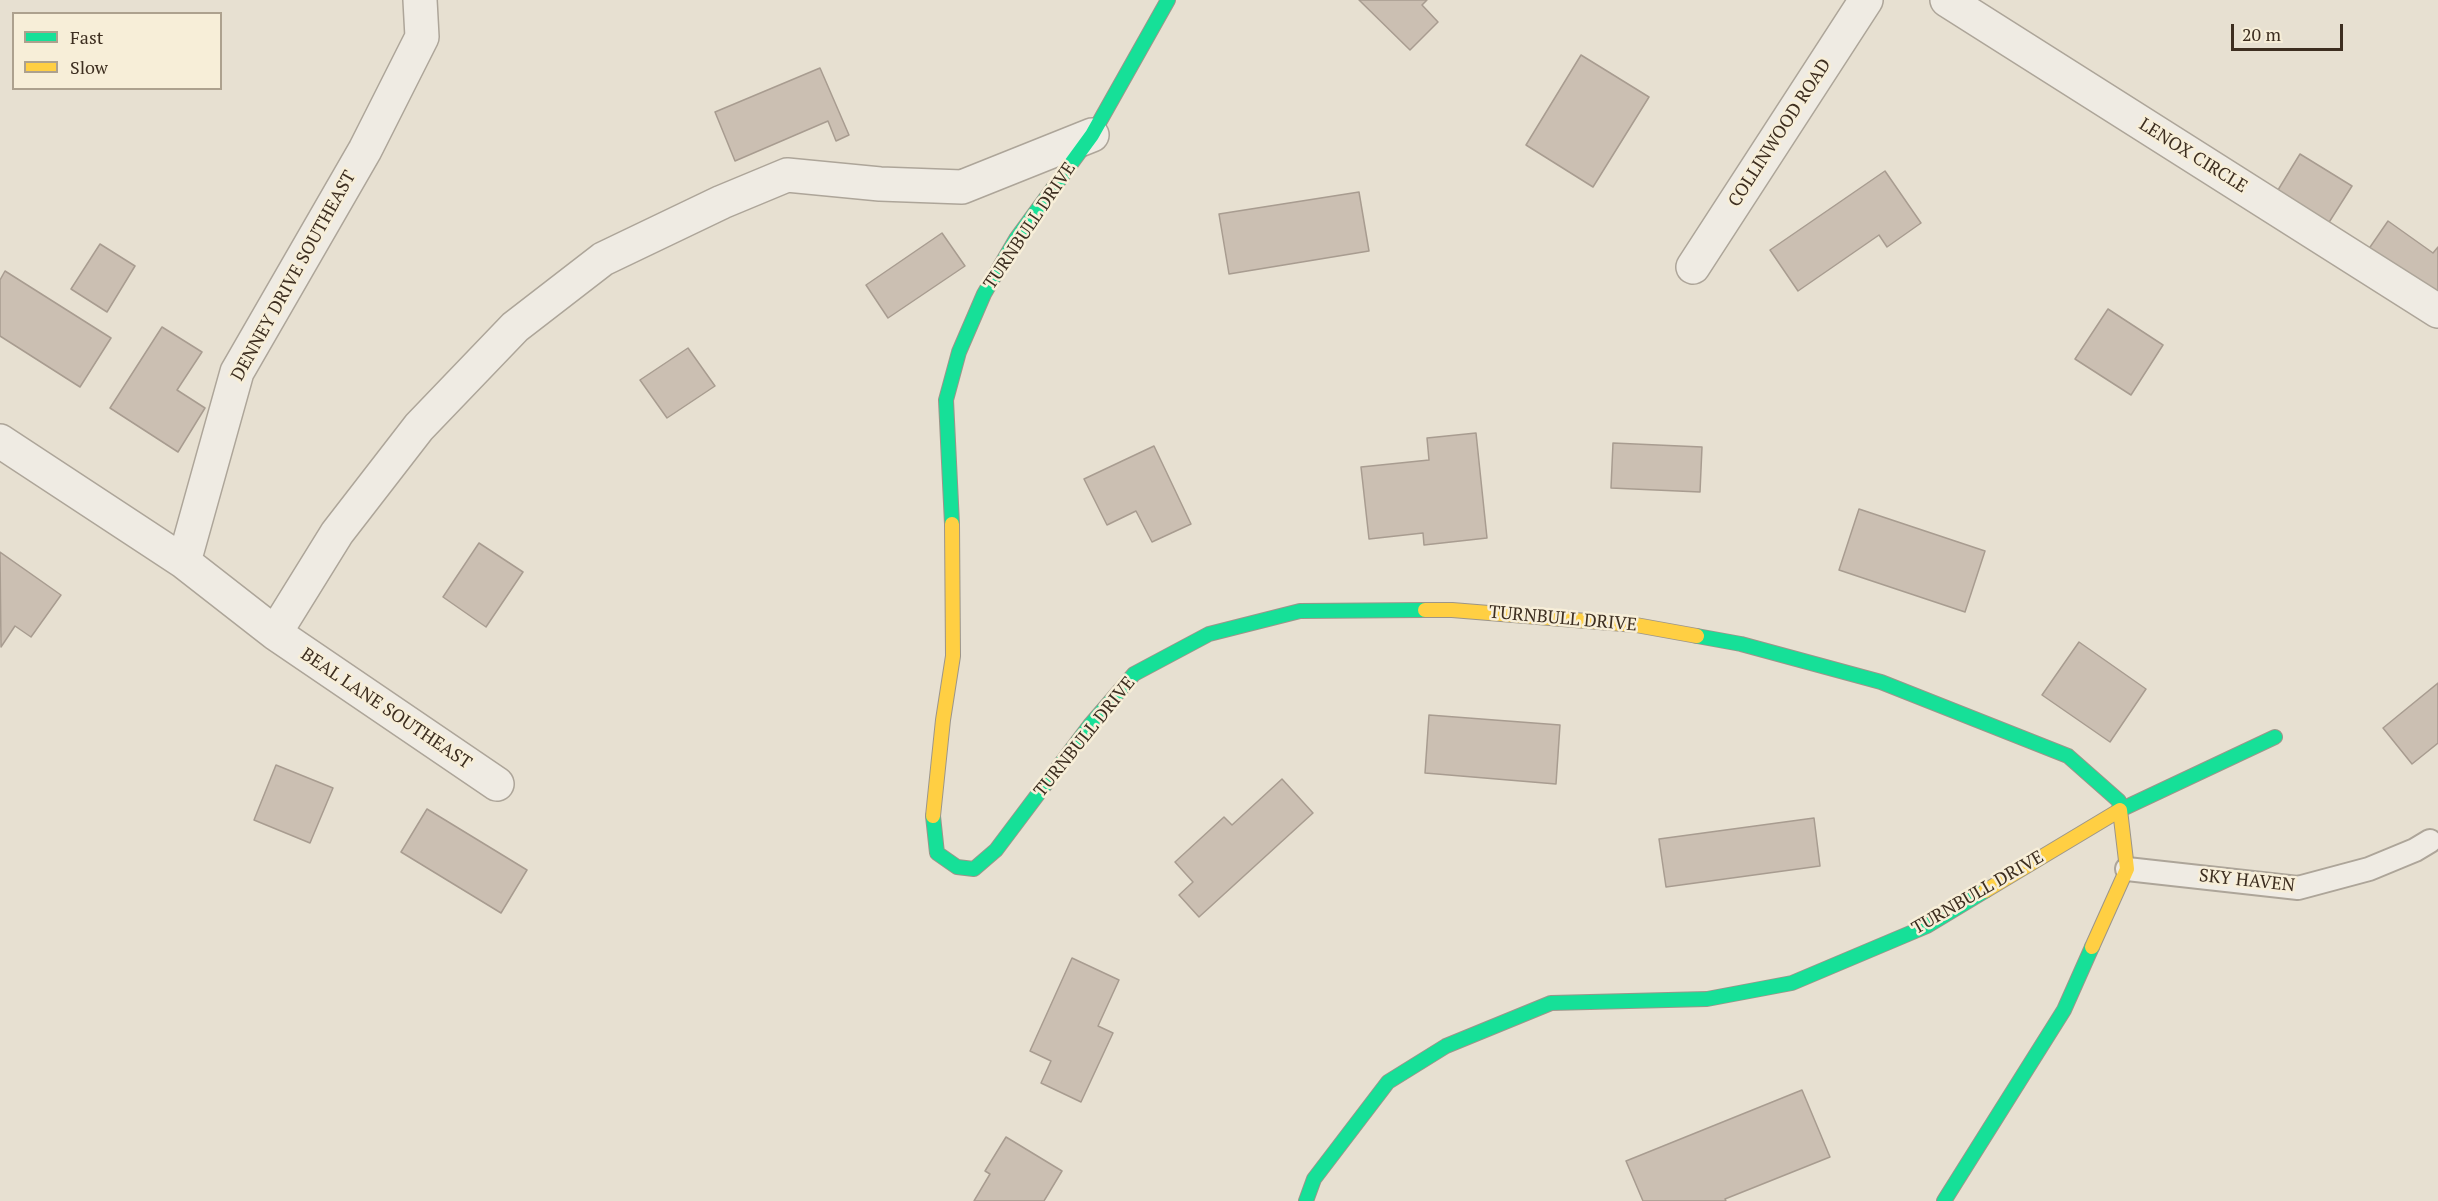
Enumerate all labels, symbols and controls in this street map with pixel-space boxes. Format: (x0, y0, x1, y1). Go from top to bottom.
legend (12, 12, 222, 90)
scale bar (2234, 12, 2346, 50)
text: 20 m (2242, 22, 2281, 46)
text: Fast (70, 25, 103, 49)
text: Slow (70, 55, 108, 79)
street label: COLLINWOOD ROAD (1724, 55, 1836, 211)
street label: LENOX CIRCLE (2135, 114, 2251, 198)
street label: TURNBULL DRIVE (980, 158, 1080, 294)
street label: DENNEY DRIVE SOUTHEAST (227, 167, 361, 385)
street label: TURNBULL DRIVE (1488, 602, 1638, 636)
street label: BEAL LANE SOUTHEAST (297, 644, 475, 774)
street label: TURNBULL DRIVE (1030, 672, 1140, 802)
street label: TURNBULL DRIVE (1908, 847, 2048, 939)
street label: SKY HAVEN (2198, 865, 2296, 897)

